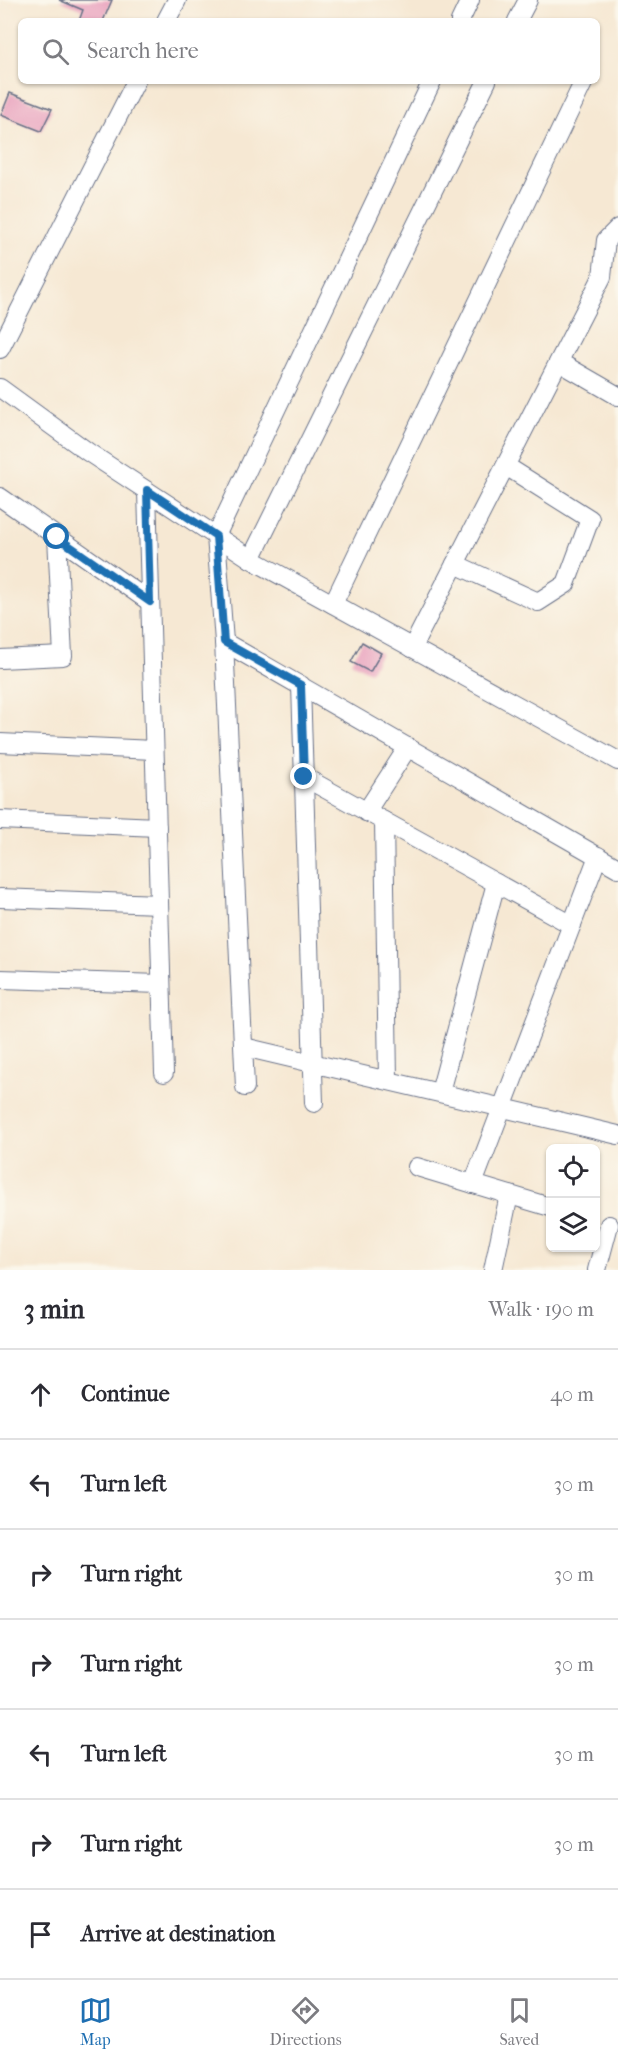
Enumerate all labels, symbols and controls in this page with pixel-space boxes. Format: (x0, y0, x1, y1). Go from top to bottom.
search box (18, 18, 600, 84)
icon: search (39, 35, 72, 68)
text: Search here (87, 38, 199, 64)
route start (43, 523, 69, 549)
route end (290, 763, 316, 789)
map controls (546, 1144, 600, 1252)
button: locate (546, 1144, 600, 1198)
button: layers (546, 1198, 600, 1252)
text: 3 min (24, 1294, 85, 1325)
text: Walk · 190 m (488, 1298, 594, 1321)
icon: ahead (24, 1378, 57, 1411)
text: Continue (81, 1381, 170, 1407)
text: 40 m (550, 1383, 594, 1406)
icon: left (24, 1468, 57, 1501)
text: Turn left (81, 1471, 167, 1497)
text: 30 m (554, 1473, 594, 1496)
icon: right (24, 1558, 57, 1591)
text: Turn right (81, 1561, 182, 1587)
text: 30 m (554, 1563, 594, 1586)
icon: right (24, 1648, 57, 1681)
text: Turn right (81, 1651, 182, 1677)
text: 30 m (554, 1653, 594, 1676)
icon: left (24, 1738, 57, 1771)
text: Turn left (81, 1741, 167, 1767)
text: 30 m (554, 1743, 594, 1766)
icon: right (24, 1828, 57, 1861)
text: Turn right (81, 1831, 182, 1857)
text: 30 m (554, 1833, 594, 1856)
icon: arrive (24, 1918, 57, 1951)
text: Arrive at destination (81, 1921, 275, 1947)
tab: Map (79, 1994, 112, 2049)
tab: Directions (270, 1994, 342, 2049)
tab: Saved (499, 1994, 539, 2049)

